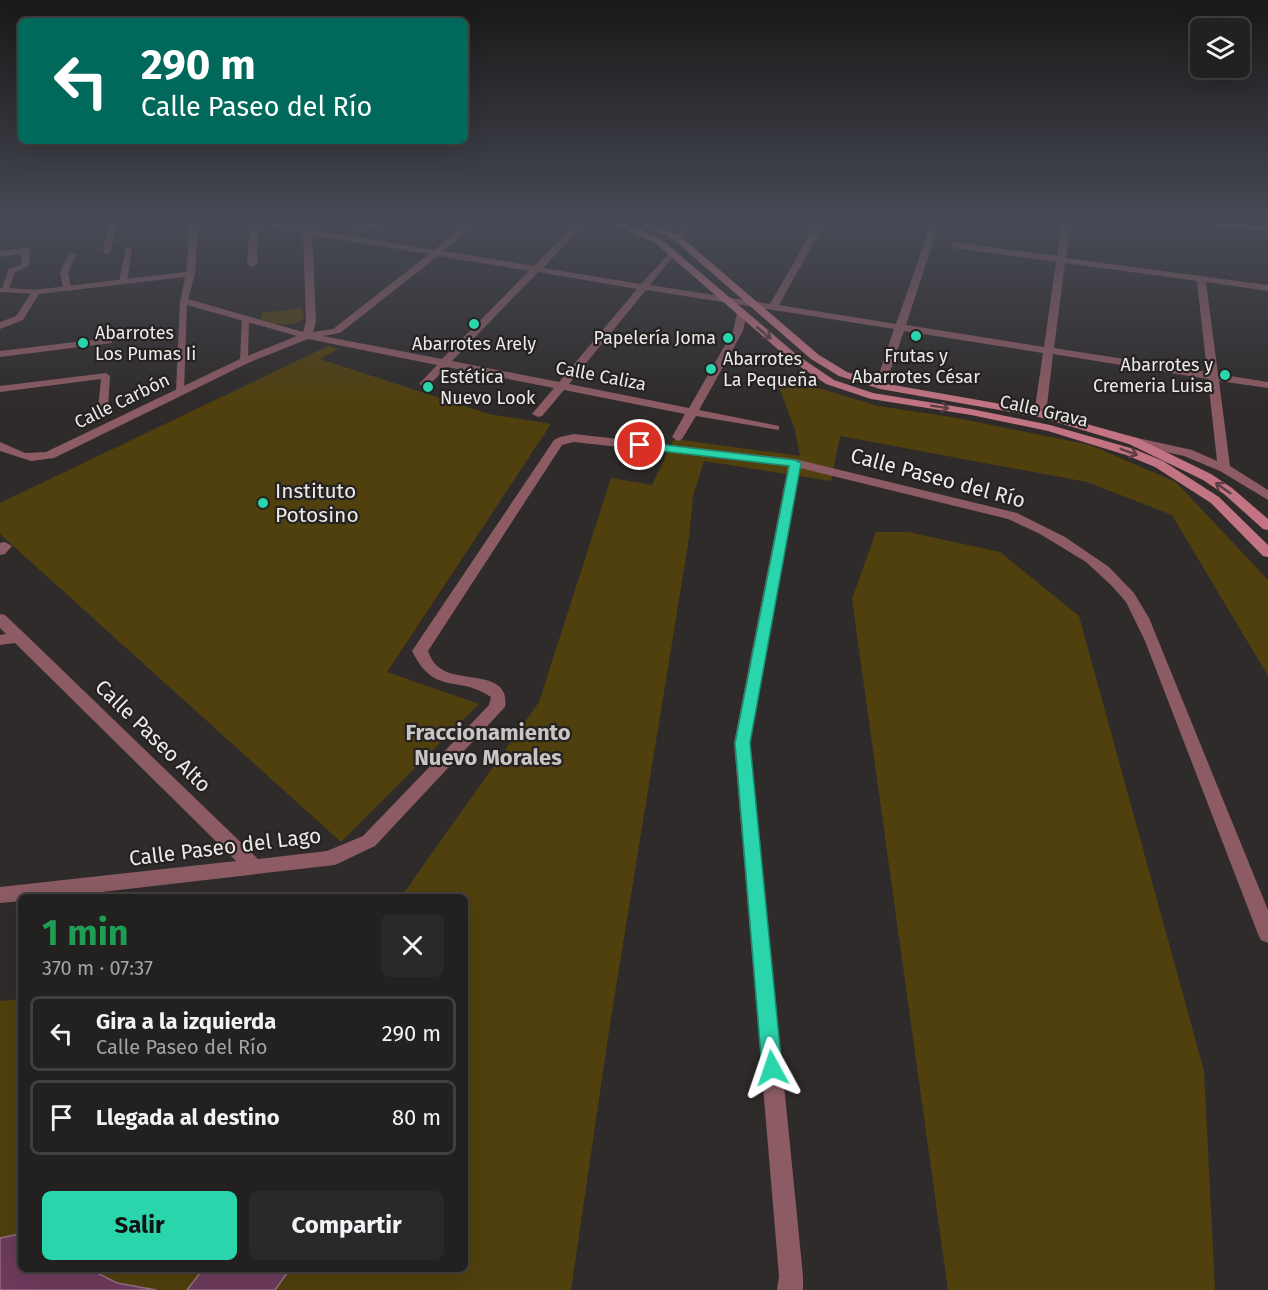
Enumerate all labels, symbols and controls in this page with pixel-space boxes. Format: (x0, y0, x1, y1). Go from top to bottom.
map controls (1190, 18, 1250, 78)
button: layers (1190, 18, 1250, 78)
text: 290 m (141, 40, 256, 90)
icon: left (42, 42, 120, 120)
text: Calle Paseo del Río (141, 91, 372, 123)
marker: Abarrotes Arely (467, 317, 481, 331)
place label: Abarrotes Los Pumas Ii (95, 322, 196, 365)
one-way arrow (756, 326, 772, 339)
place label: Papelería Joma (593, 327, 716, 349)
marker: Frutas y Abarrotes César (909, 329, 923, 343)
marker: Papelería Joma (721, 331, 735, 345)
place label: Abarrotes Arely (412, 333, 536, 355)
marker: Abarrotes Los Pumas Ii (76, 336, 90, 350)
place label: Frutas y Abarrotes César (852, 345, 980, 388)
place label: Abarrotes La Pequeña (723, 348, 817, 391)
place label: Abarrotes y Cremeria Luisa (1093, 354, 1213, 397)
street label: Calle Caliza (554, 356, 648, 396)
marker: Abarrotes La Pequeña (704, 362, 718, 376)
place label: Estética Nuevo Look (440, 366, 536, 409)
marker: Abarrotes y Cremeria Luisa (1218, 368, 1232, 382)
street label: Calle Carbón (71, 369, 173, 433)
marker: Estética Nuevo Look (421, 380, 435, 394)
street label: Calle Grava (998, 390, 1090, 432)
one-way arrow (929, 401, 949, 412)
pin (614, 419, 665, 470)
icon: arrive (623, 428, 656, 461)
street label: Calle Paseo del Río (848, 442, 1028, 514)
one-way arrow (1119, 447, 1138, 458)
place label: Instituto Potosino (275, 478, 359, 528)
one-way arrow (1216, 482, 1232, 494)
marker: Instituto Potosino (256, 496, 270, 510)
street label: Calle Paseo Alto (90, 674, 216, 798)
district label: Fraccionamiento Nuevo Morales (405, 719, 571, 771)
street label: Calle Paseo del Lago (127, 822, 323, 872)
text: 1 min (42, 911, 129, 955)
button: close (381, 914, 444, 977)
text: 370 m · 07:37 (42, 956, 153, 980)
text: Gira a la izquierda (96, 1008, 276, 1035)
icon: left (45, 1017, 78, 1050)
text: 290 m (382, 1020, 441, 1047)
text: Calle Paseo del Río (96, 1035, 267, 1059)
position arrow (740, 1036, 804, 1100)
icon: arrive (45, 1101, 78, 1134)
text: Llegada al destino (96, 1104, 280, 1131)
text: 80 m (392, 1104, 441, 1131)
button: Salir (42, 1191, 237, 1260)
button: Compartir (249, 1191, 444, 1260)

